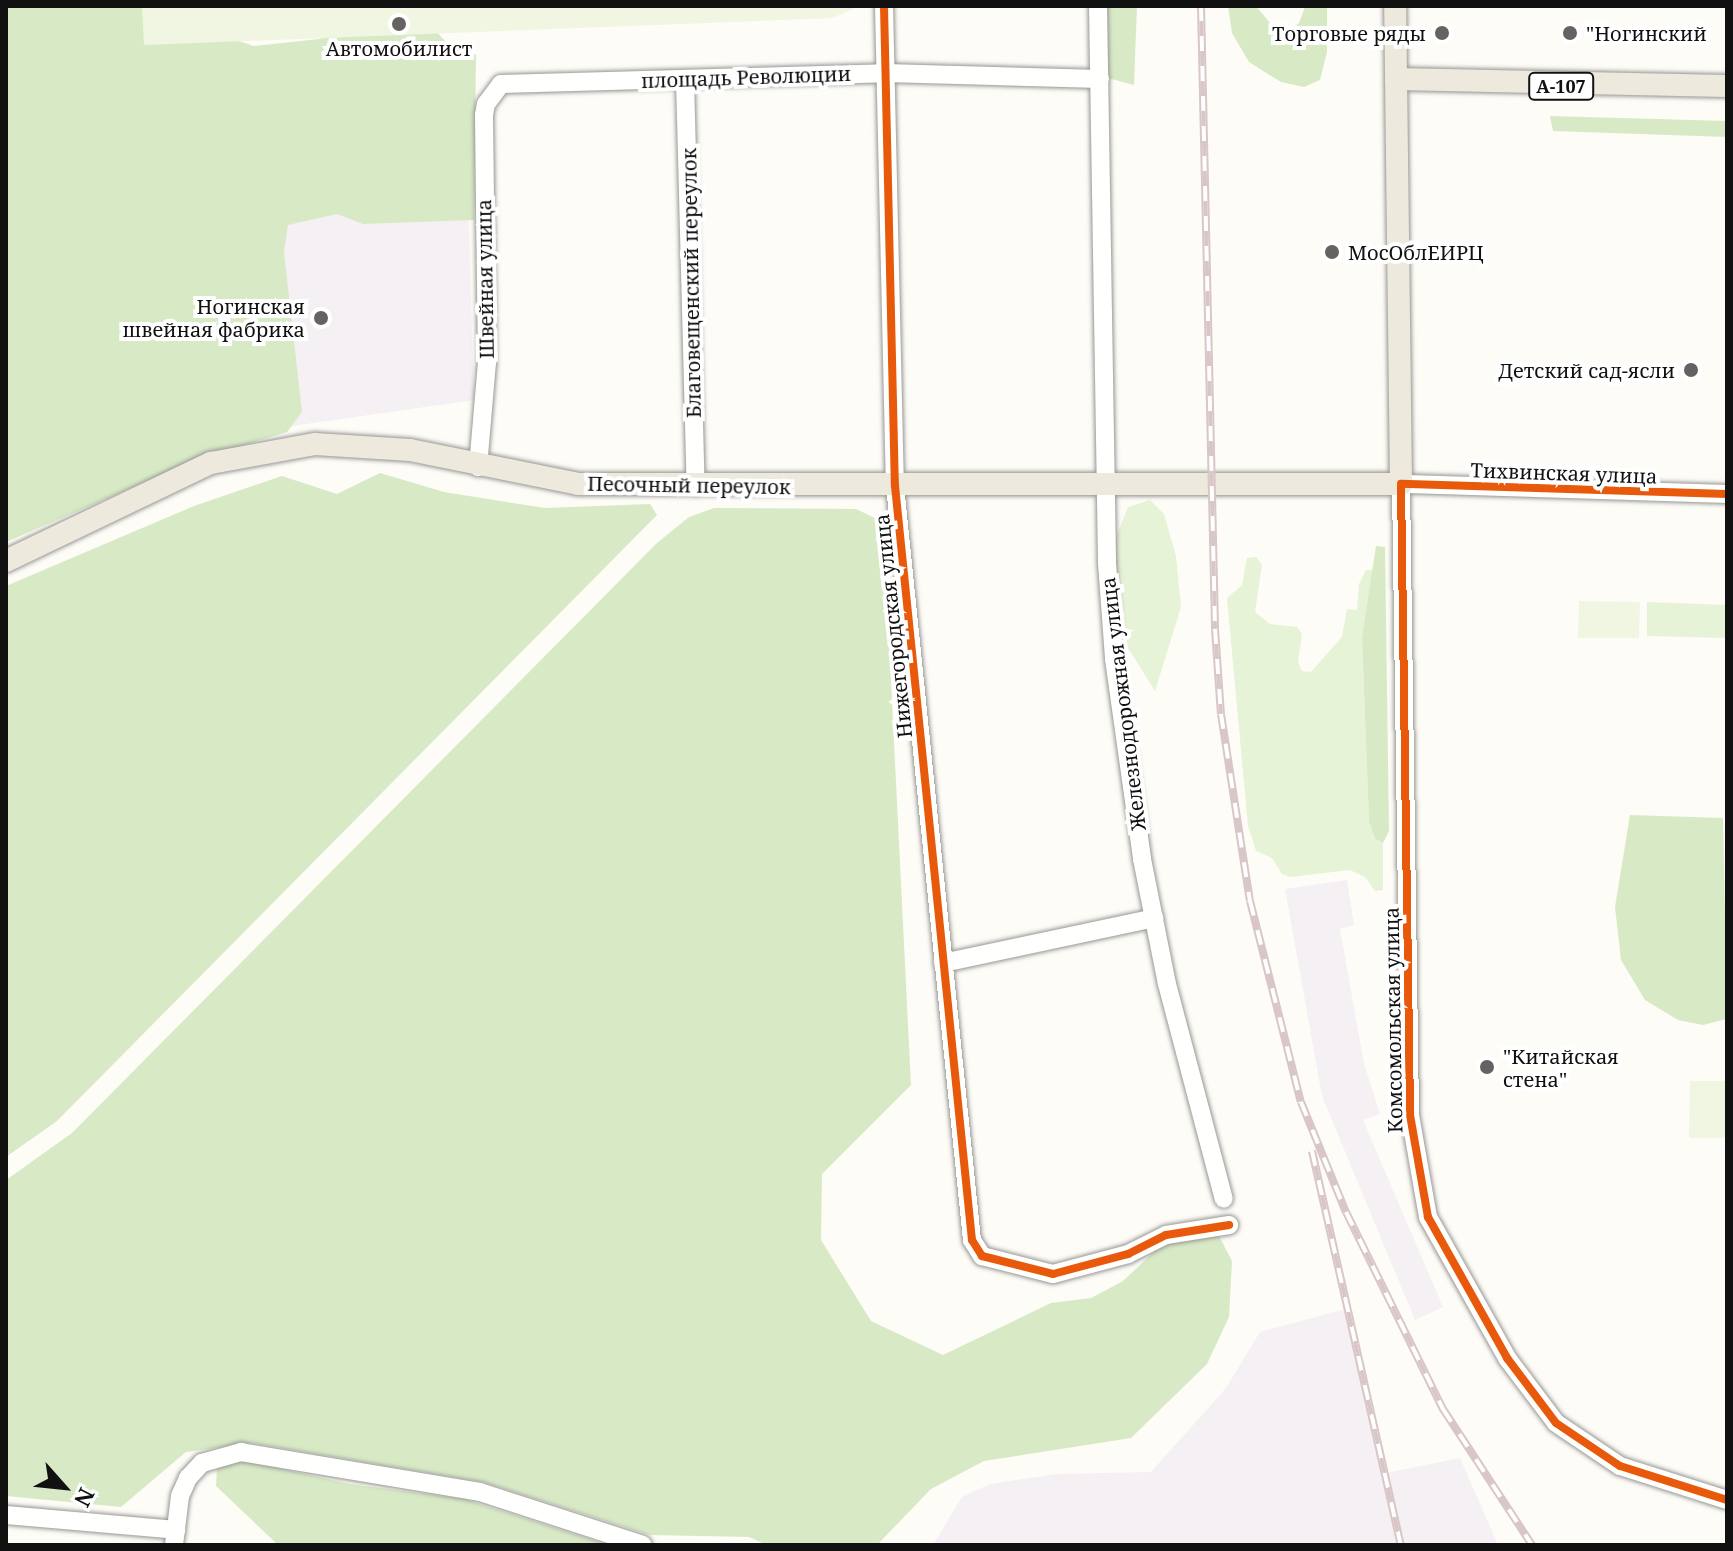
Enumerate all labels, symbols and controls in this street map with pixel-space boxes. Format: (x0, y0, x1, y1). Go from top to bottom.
marker: Автомобилист (390, 15, 408, 33)
place label: Торговые ряды (1272, 21, 1426, 45)
place label: "Ногинский (1586, 21, 1707, 45)
marker: Торговые ряды (1433, 24, 1451, 42)
marker: "Ногинский (1561, 24, 1579, 42)
place label: Автомобилист (326, 36, 472, 60)
street label: площадь Революции (641, 61, 851, 93)
road number: А-107 (1527, 72, 1595, 100)
street label: Благовещенский переулок (677, 148, 705, 418)
street label: Швейная улица (472, 199, 498, 359)
place label: МосОблЕИРЦ (1348, 240, 1484, 264)
marker: МосОблЕИРЦ (1323, 243, 1341, 261)
place label: Ногинская швейная фабрика (123, 294, 305, 341)
marker: Ногинская швейная фабрика (312, 309, 330, 327)
place label: Детский сад-ясли (1498, 358, 1675, 382)
marker: Детский сад-ясли (1682, 361, 1700, 379)
street label: Тихвинская улица (1470, 458, 1658, 488)
street label: Песочный переулок (587, 471, 791, 499)
street label: Нижегородская улица (869, 513, 917, 739)
street label: Железнодорожная улица (1096, 576, 1150, 832)
street label: Комсомольская улица (1379, 907, 1407, 1133)
place label: "Китайская стена" (1503, 1044, 1619, 1091)
marker: "Китайская стена" (1478, 1058, 1496, 1076)
north arrow (24, 1447, 104, 1527)
text: N (68, 1483, 103, 1512)

